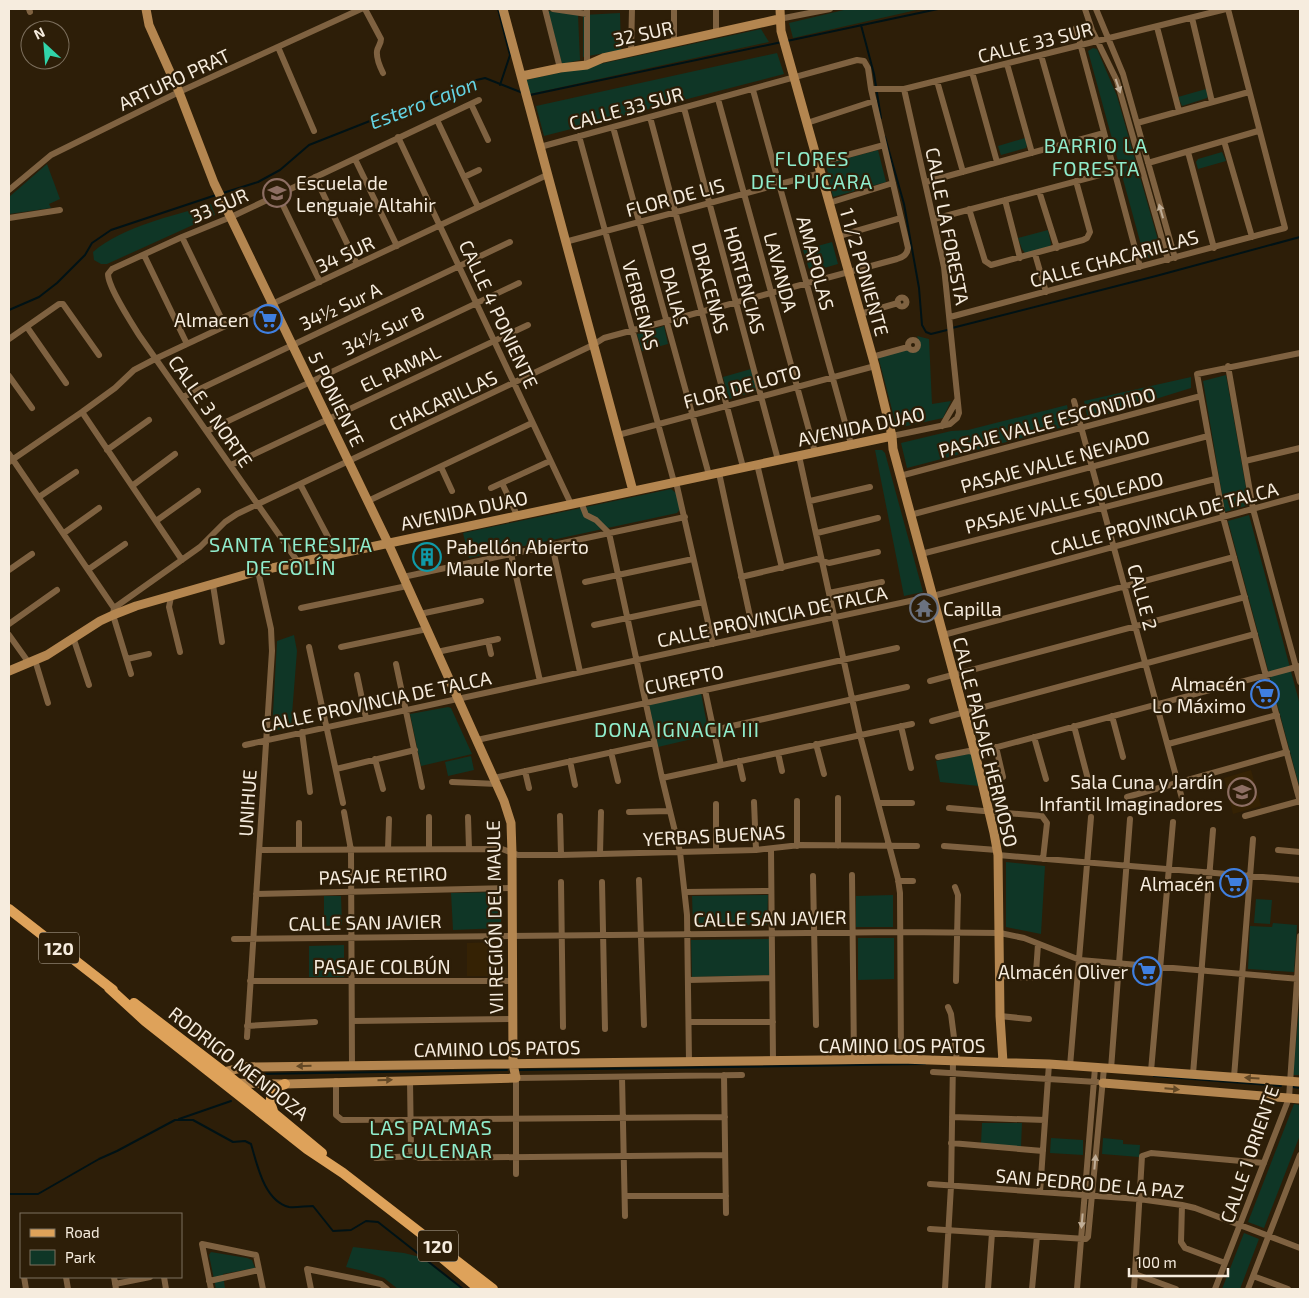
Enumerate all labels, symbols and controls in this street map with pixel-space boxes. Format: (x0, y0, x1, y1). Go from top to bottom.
street label: 32 SUR (611, 15, 675, 51)
street label: CALLE 33 SUR (975, 17, 1095, 67)
north arrow (20, 20, 70, 70)
text: N (31, 23, 47, 43)
street label: ARTURO PRAT (115, 43, 233, 115)
water label: Estero Cajon (366, 70, 480, 134)
one-way arrow (1114, 79, 1122, 94)
street label: CALLE 33 SUR (566, 82, 686, 134)
district label: BARRIO LA FORESTA (1044, 133, 1148, 180)
street label: CALLE LA FORESTA (921, 145, 975, 307)
district label: FLORES DEL PUCARA (751, 146, 873, 193)
place label: Escuela de Lenguaje Altahir (296, 171, 436, 216)
street label: FLOR DE LIS (623, 173, 727, 221)
school or university icon: Escuela de Lenguaje Altahir (262, 178, 292, 208)
street label: 33 SUR (187, 183, 251, 227)
one-way arrow (1157, 203, 1165, 218)
street label: 1 1/2 PONIENTE (836, 205, 894, 339)
street label: AMAPOLAS (792, 213, 840, 313)
street label: HORTENCIAS (720, 224, 770, 336)
street label: CALLE CHACARILLAS (1027, 224, 1201, 292)
street label: LAVANDA (759, 230, 803, 314)
street label: 34 SUR (312, 231, 378, 277)
street label: CALLE 4 PONIENTE (455, 236, 543, 392)
street label: DRACENAS (688, 240, 734, 336)
street label: VERBENAS (618, 257, 664, 353)
street label: DALIAS (656, 264, 694, 330)
street label: 34½ Sur A (295, 277, 385, 335)
street label: 34½ Sur B (338, 300, 428, 360)
supermarket icon: Almacen (253, 304, 283, 334)
place label: Almacen (174, 308, 249, 331)
street label: EL RAMAL (356, 339, 444, 397)
street label: 5 PONIENTE (304, 348, 370, 450)
street label: CALLE 3 NORTE (164, 351, 258, 471)
street label: FLOR DE LOTO (680, 359, 804, 413)
street label: CHACARILLAS (385, 365, 501, 435)
street label: PASAJE VALLE ESCONDIDO (936, 382, 1158, 462)
street label: AVENIDA DUAO (795, 401, 927, 451)
street label: PASAJE VALLE NEVADO (958, 425, 1152, 497)
street label: PASAJE VALLE SOLEADO (962, 466, 1166, 538)
street label: CALLE PROVINCIA DE TALCA (1048, 476, 1281, 559)
street label: AVENIDA DUAO (398, 485, 530, 535)
district label: SANTA TERESITA DE COLÍN (209, 532, 373, 579)
place label: Pabellón Abierto Maule Norte (446, 535, 589, 580)
building icon: Pabellón Abierto Maule Norte (412, 542, 442, 572)
street label: CALLE 2 (1123, 561, 1163, 633)
street label: CALLE PROVINCIA DE TALCA (655, 580, 889, 652)
temple icon: Capilla (909, 593, 939, 623)
place label: Capilla (943, 597, 1002, 620)
street label: CALLE PAISAJE HERMOSO (949, 634, 1023, 850)
street label: CUREPTO (642, 659, 726, 699)
street label: CALLE PROVINCIA DE TALCA (259, 665, 493, 737)
place label: Almacén Lo Máximo (1152, 672, 1246, 717)
supermarket icon: Almacén Lo Máximo (1250, 679, 1280, 709)
district label: DONA IGNACIA III (594, 717, 760, 741)
street label: UNIHUE (233, 769, 261, 837)
place label: Sala Cuna y Jardín Infantil Imaginadores (1039, 770, 1223, 815)
school or university icon: Sala Cuna y Jardín Infantil Imaginadores (1227, 777, 1257, 807)
street label: VII REGIÓN DEL MAULE (481, 820, 507, 1014)
street label: YERBAS BUENAS (642, 820, 786, 850)
street label: PASAJE RETIRO (318, 861, 448, 889)
supermarket icon: Almacén (1219, 868, 1249, 898)
place label: Almacén (1140, 872, 1215, 895)
street label: CALLE SAN JAVIER (693, 905, 847, 931)
street label: CALLE SAN JAVIER (288, 909, 442, 935)
road number: 120 (39, 932, 79, 964)
street label: PASAJE COLBÚN (313, 955, 451, 978)
supermarket icon: Almacén Oliver (1132, 956, 1162, 986)
place label: Almacén Oliver (998, 960, 1128, 983)
street label: RODRIGO MENDOZA (165, 1001, 314, 1125)
street label: CAMINO LOS PATOS (818, 1034, 986, 1057)
street label: CAMINO LOS PATOS (413, 1035, 581, 1061)
one-way arrow (295, 1062, 311, 1070)
one-way arrow (1243, 1074, 1259, 1082)
one-way arrow (377, 1076, 393, 1084)
street label: CALLE 1 ORIENTE (1215, 1082, 1283, 1226)
one-way arrow (1165, 1085, 1181, 1093)
district label: LAS PALMAS DE CULENAR (369, 1115, 493, 1162)
one-way arrow (1092, 1153, 1100, 1169)
street label: SAN PEDRO DE LA PAZ (995, 1163, 1185, 1203)
legend (20, 1213, 182, 1278)
one-way arrow (1077, 1213, 1085, 1229)
text: Road (65, 1223, 100, 1241)
road number: 120 (418, 1230, 458, 1262)
scale bar (1129, 1246, 1228, 1278)
text: Park (65, 1248, 96, 1266)
text: 100 m (1136, 1253, 1177, 1271)

